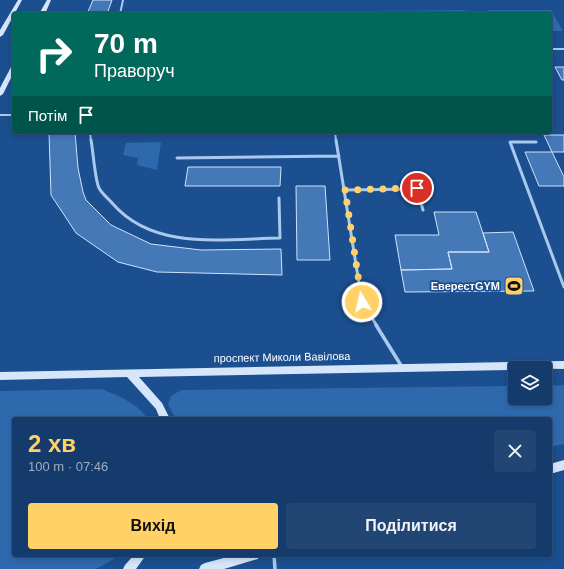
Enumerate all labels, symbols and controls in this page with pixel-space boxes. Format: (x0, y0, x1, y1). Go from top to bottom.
icon: right (28, 28, 80, 80)
text: 70 m (94, 28, 158, 59)
text: Праворуч (94, 61, 175, 81)
icon: arrive (75, 104, 97, 126)
text: Потім (28, 107, 67, 124)
pin (400, 171, 434, 205)
icon: arrive (406, 177, 428, 199)
sports icon: ЕверестGYM (503, 275, 525, 297)
place label: ЕверестGYM (431, 280, 500, 292)
position arrow (341, 281, 383, 323)
street label: проспект Миколи Вавілова (214, 350, 351, 364)
map controls (508, 361, 552, 405)
button: layers (508, 361, 552, 405)
text: 2 хв (28, 430, 76, 457)
button: close (494, 430, 536, 472)
text: 100 m · 07:46 (28, 459, 108, 474)
button: Вихід (28, 503, 278, 549)
button: Поділитися (286, 503, 536, 549)

